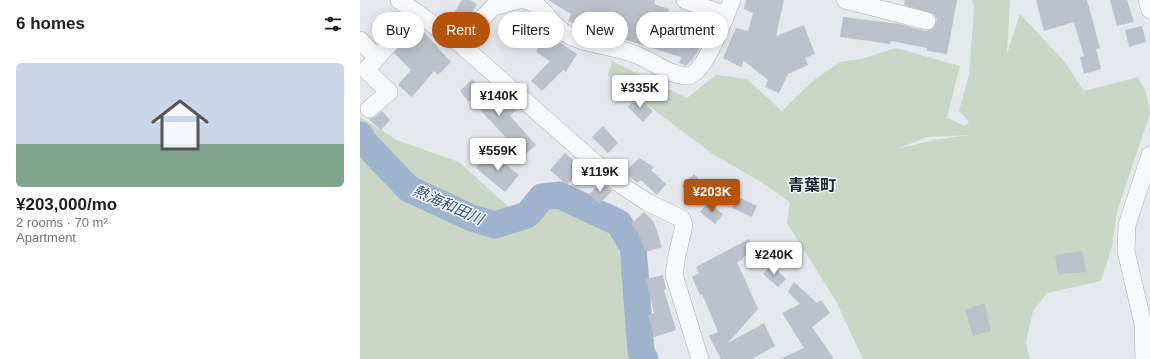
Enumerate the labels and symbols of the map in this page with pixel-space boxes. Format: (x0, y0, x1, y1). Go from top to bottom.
pin: ¥335K (612, 75, 668, 109)
pin: ¥140K (471, 83, 527, 117)
pin: ¥559K (470, 138, 526, 172)
pin: ¥119K (572, 159, 628, 193)
district label: 青葉町 (788, 177, 836, 194)
pin: ¥203K (684, 179, 740, 213)
water label: 熱海和田川 (410, 182, 488, 228)
pin: ¥240K (746, 242, 802, 276)

